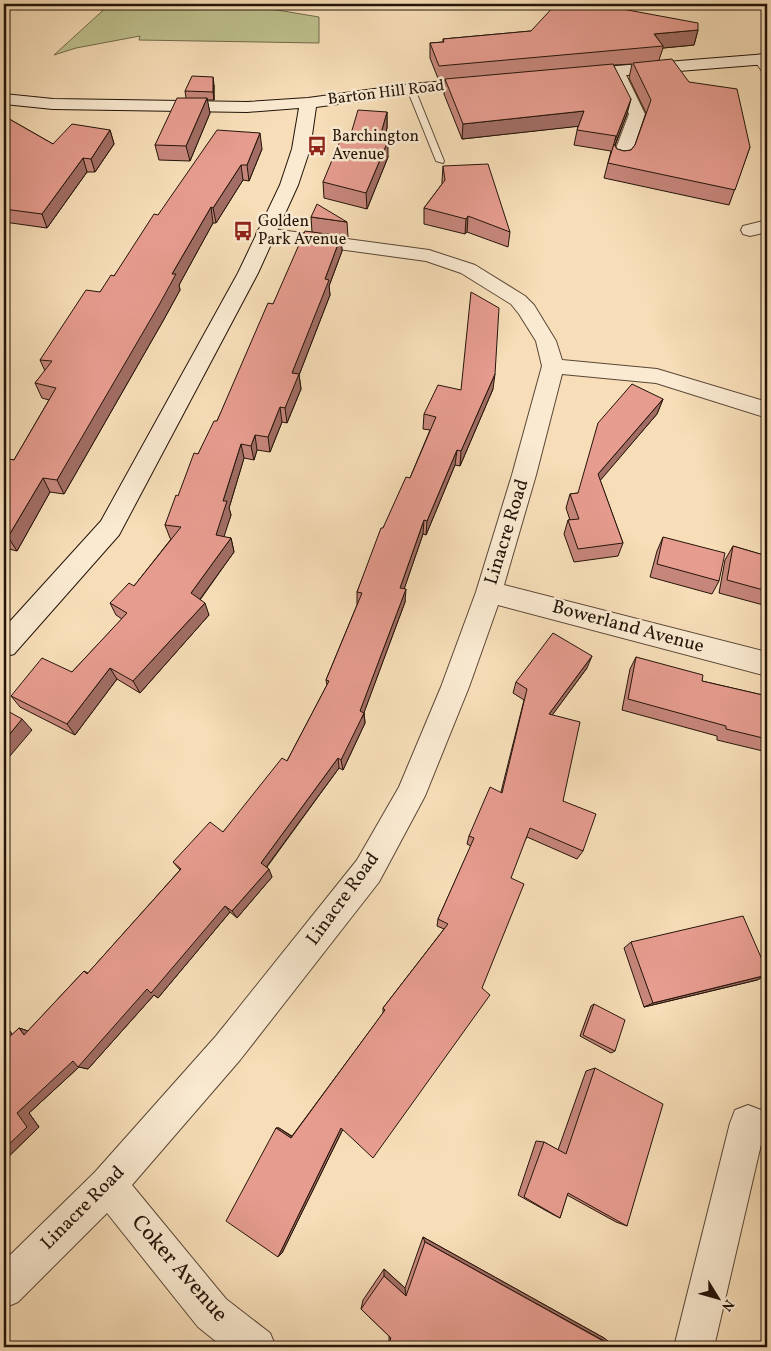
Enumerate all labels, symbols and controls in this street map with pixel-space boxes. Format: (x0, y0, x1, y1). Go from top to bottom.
street label: Barton Hill Road (327, 75, 445, 111)
place label: Barchington Avenue (332, 126, 419, 166)
bus stop icon: Barchington Avenue (306, 135, 328, 157)
place label: Golden Park Avenue (258, 211, 346, 251)
bus stop icon: Golden Park Avenue (232, 220, 254, 242)
street label: Linacre Road (479, 476, 535, 588)
street label: Bowerland Avenue (549, 594, 707, 660)
street label: Linacre Road (300, 847, 386, 951)
street label: Linacre Road (35, 1160, 131, 1256)
street label: Coker Avenue (123, 1208, 235, 1330)
north arrow (694, 1274, 744, 1324)
text: N (717, 1295, 738, 1315)

